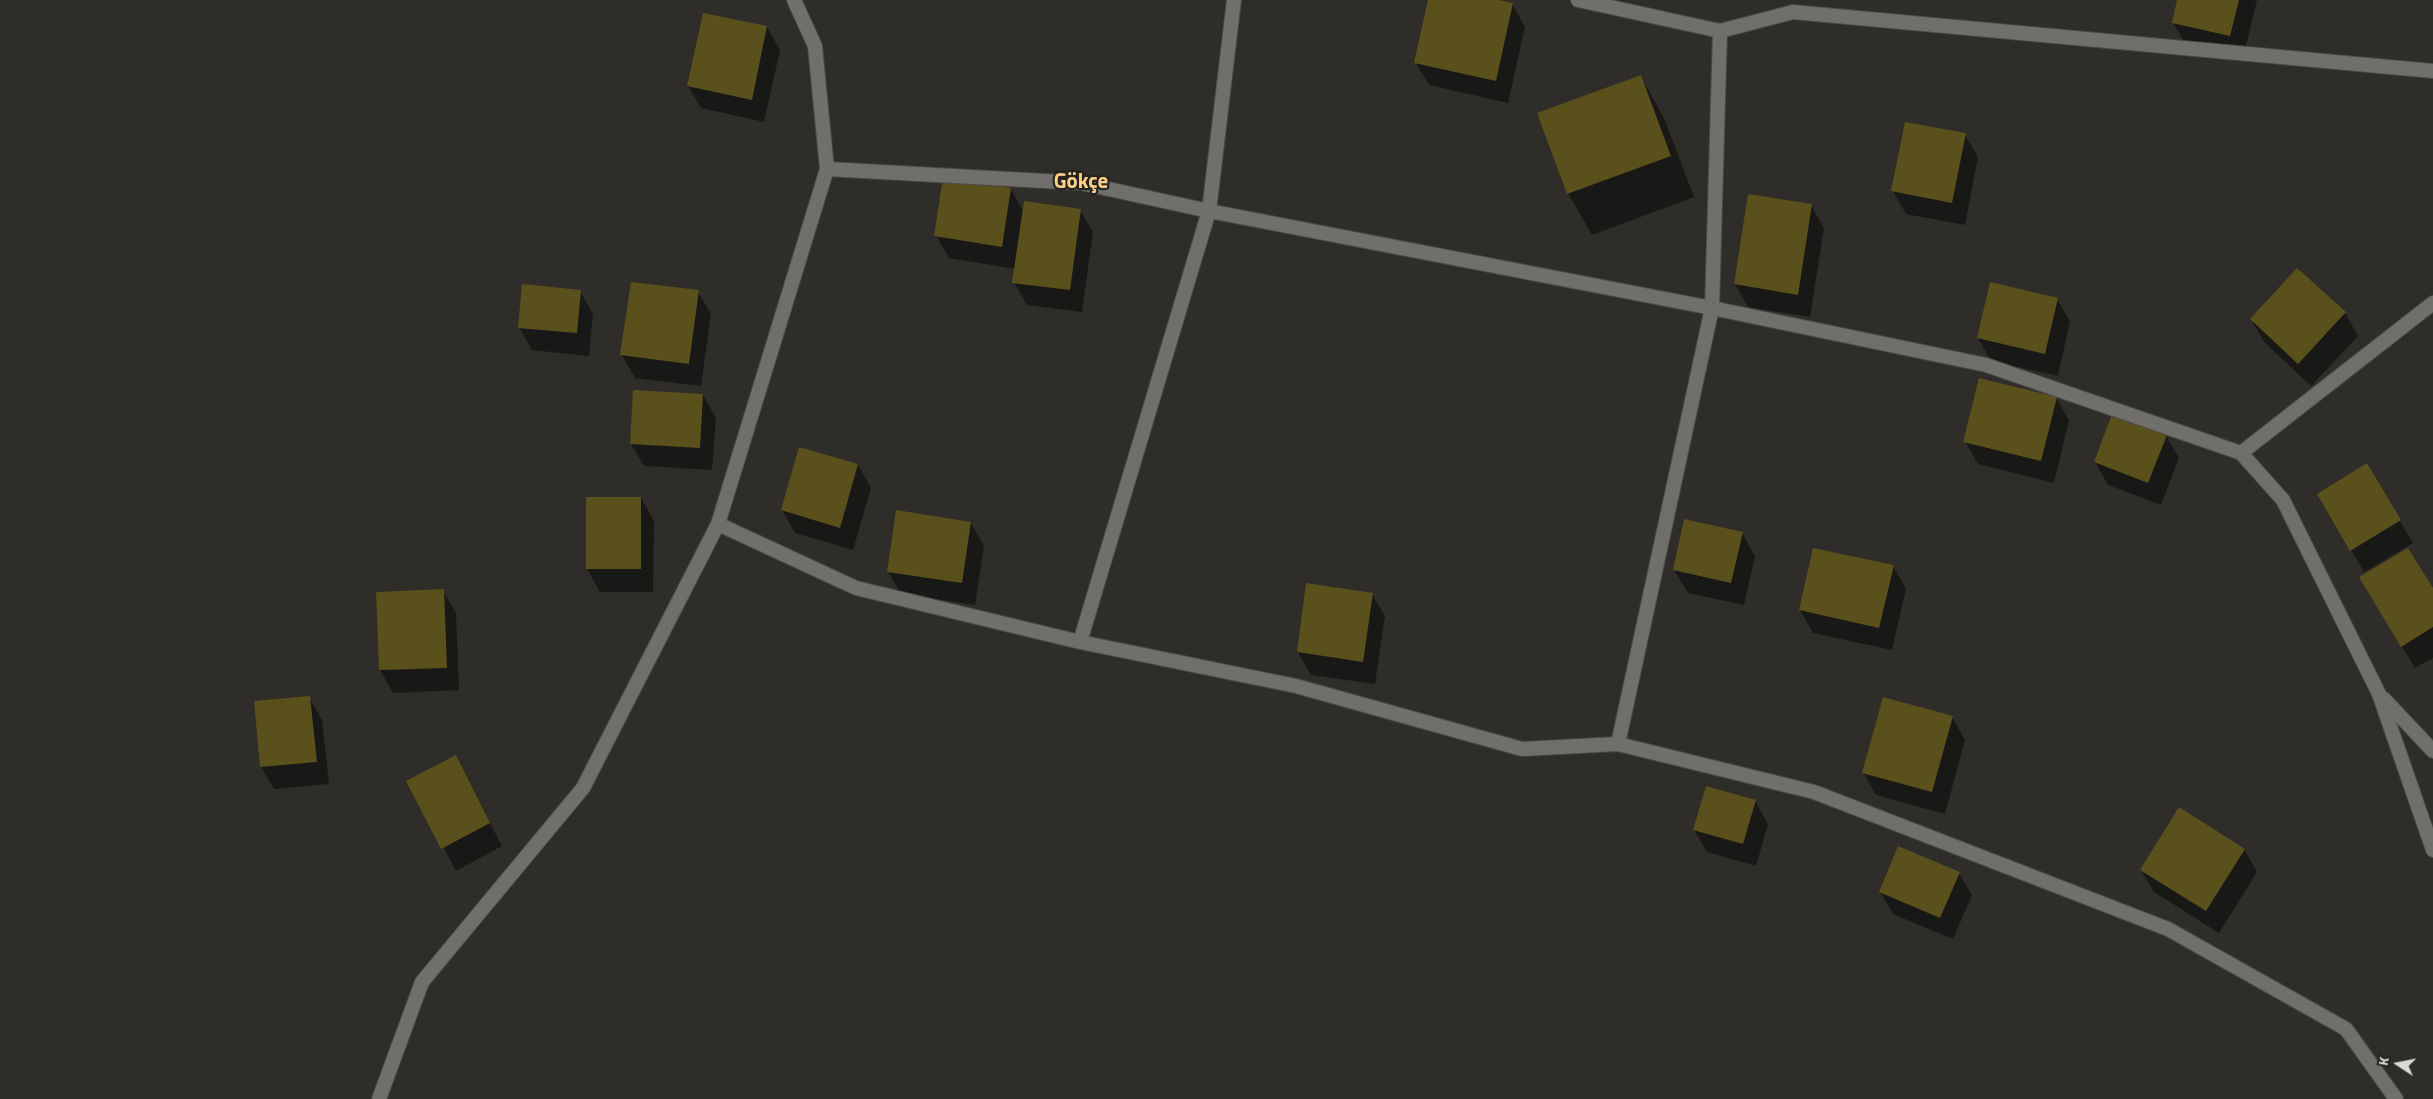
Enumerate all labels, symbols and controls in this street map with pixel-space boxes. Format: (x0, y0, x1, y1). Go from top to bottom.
district label: Gökçe (1054, 170, 1108, 196)
north arrow (2373, 1039, 2423, 1089)
text: K (2372, 1055, 2394, 1067)

